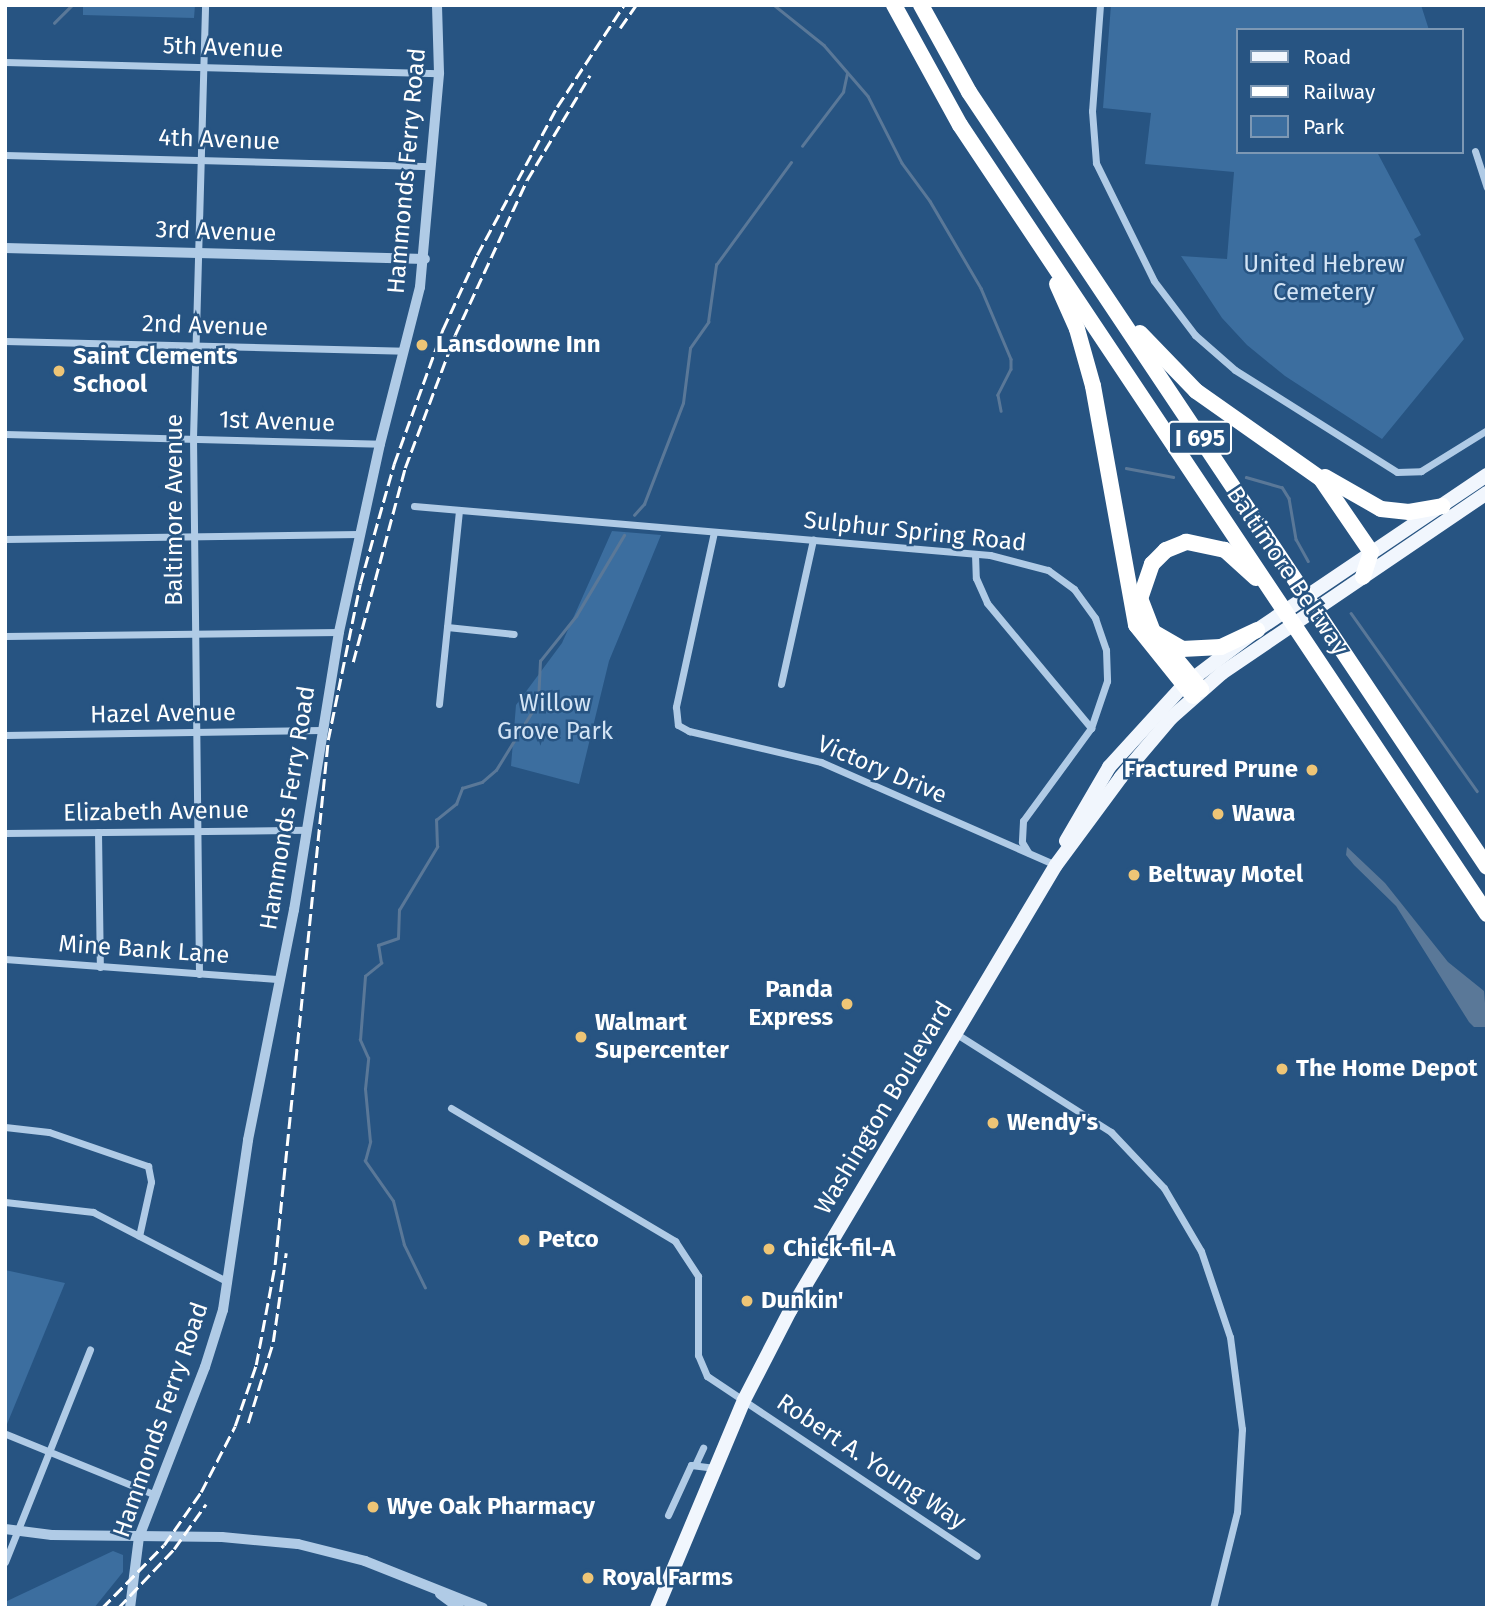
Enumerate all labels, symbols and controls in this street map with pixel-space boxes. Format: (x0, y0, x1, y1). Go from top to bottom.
legend (1236, 28, 1464, 154)
street label: 5th Avenue (162, 32, 284, 64)
text: Road (1303, 44, 1351, 70)
street label: Hammonds Ferry Road (382, 47, 432, 295)
text: Railway (1303, 79, 1375, 105)
text: Park (1303, 114, 1344, 140)
street label: 4th Avenue (158, 123, 280, 157)
street label: 3rd Avenue (155, 215, 277, 249)
park label: United Hebrew Cemetery (1243, 251, 1405, 307)
street label: 2nd Avenue (141, 309, 269, 343)
place label: Lansdowne Inn (436, 331, 601, 359)
marker: Lansdowne Inn (414, 337, 430, 353)
place label: Saint Clements School (73, 343, 237, 399)
marker: Saint Clements School (51, 363, 67, 379)
street label: 1st Avenue (218, 406, 336, 438)
street label: Baltimore Avenue (161, 414, 189, 606)
road number: I 695 (1167, 418, 1233, 458)
street label: Baltimore Beltway (1220, 481, 1354, 661)
street label: Sulphur Spring Road (802, 506, 1028, 558)
street label: Hammonds Ferry Road (254, 684, 322, 932)
park label: Willow Grove Park (497, 690, 613, 746)
street label: Hazel Avenue (90, 698, 236, 730)
street label: Victory Drive (813, 730, 951, 810)
place label: Fractured Prune (1124, 756, 1298, 784)
marker: Fractured Prune (1304, 762, 1320, 778)
street label: Elizabeth Avenue (63, 796, 249, 828)
place label: Wawa (1232, 800, 1295, 828)
marker: Wawa (1210, 806, 1226, 822)
place label: Beltway Motel (1148, 861, 1303, 889)
marker: Beltway Motel (1126, 867, 1142, 883)
street label: Mine Bank Lane (58, 930, 230, 970)
place label: Panda Express (749, 976, 833, 1032)
street label: Washington Boulevard (809, 996, 959, 1220)
marker: Panda Express (839, 996, 855, 1012)
place label: Walmart Supercenter (595, 1009, 729, 1065)
marker: Walmart Supercenter (573, 1029, 589, 1045)
place label: The Home Depot (1296, 1055, 1477, 1083)
marker: The Home Depot (1274, 1061, 1290, 1077)
place label: Wendy's (1007, 1109, 1098, 1137)
marker: Wendy's (985, 1115, 1001, 1131)
place label: Petco (538, 1226, 599, 1254)
marker: Petco (516, 1232, 532, 1248)
place label: Chick-fil-A (783, 1235, 895, 1263)
marker: Chick-fil-A (761, 1241, 777, 1257)
place label: Dunkin' (761, 1287, 844, 1315)
marker: Dunkin' (739, 1293, 755, 1309)
street label: Hammonds Ferry Road (107, 1299, 215, 1541)
street label: Robert A. Young Way (771, 1388, 971, 1536)
place label: Wye Oak Pharmacy (387, 1493, 595, 1521)
marker: Wye Oak Pharmacy (365, 1499, 381, 1515)
place label: Royal Farms (602, 1564, 733, 1592)
marker: Royal Farms (580, 1570, 596, 1586)

